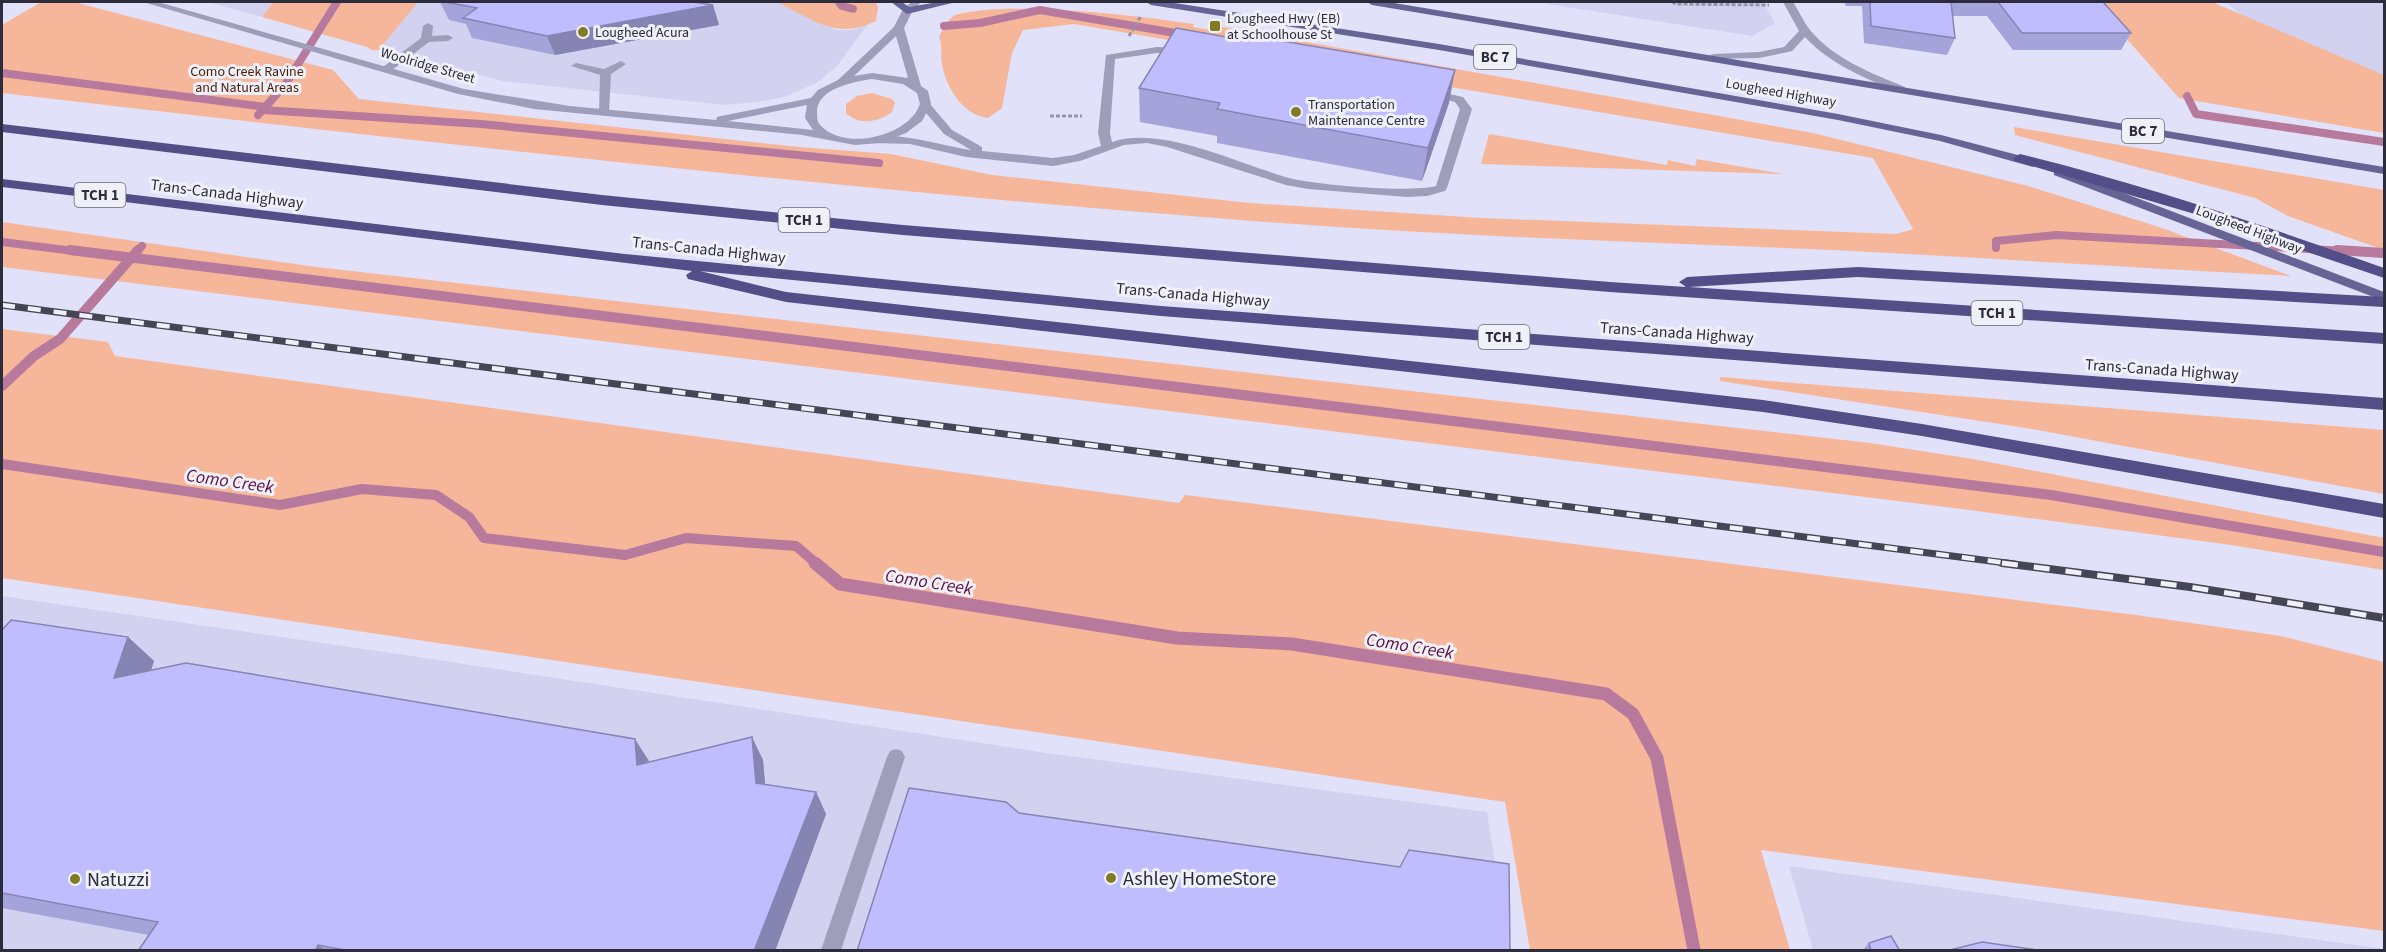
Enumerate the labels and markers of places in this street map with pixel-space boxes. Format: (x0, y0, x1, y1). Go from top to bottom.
place label: Lougheed Hwy (EB) at Schoolhouse St (1227, 9, 1341, 45)
marker: Lougheed Hwy (EB) at Schoolhouse St (1208, 19, 1222, 33)
place label: Lougheed Acura (595, 23, 689, 43)
marker: Lougheed Acura (576, 25, 590, 39)
place label: Transportation Maintenance Centre (1308, 95, 1425, 131)
marker: Transportation Maintenance Centre (1289, 105, 1303, 119)
place label: Ashley HomeStore (1123, 865, 1276, 893)
place label: Natuzzi (87, 866, 149, 894)
marker: Ashley HomeStore (1104, 871, 1118, 885)
marker: Natuzzi (68, 872, 82, 886)

